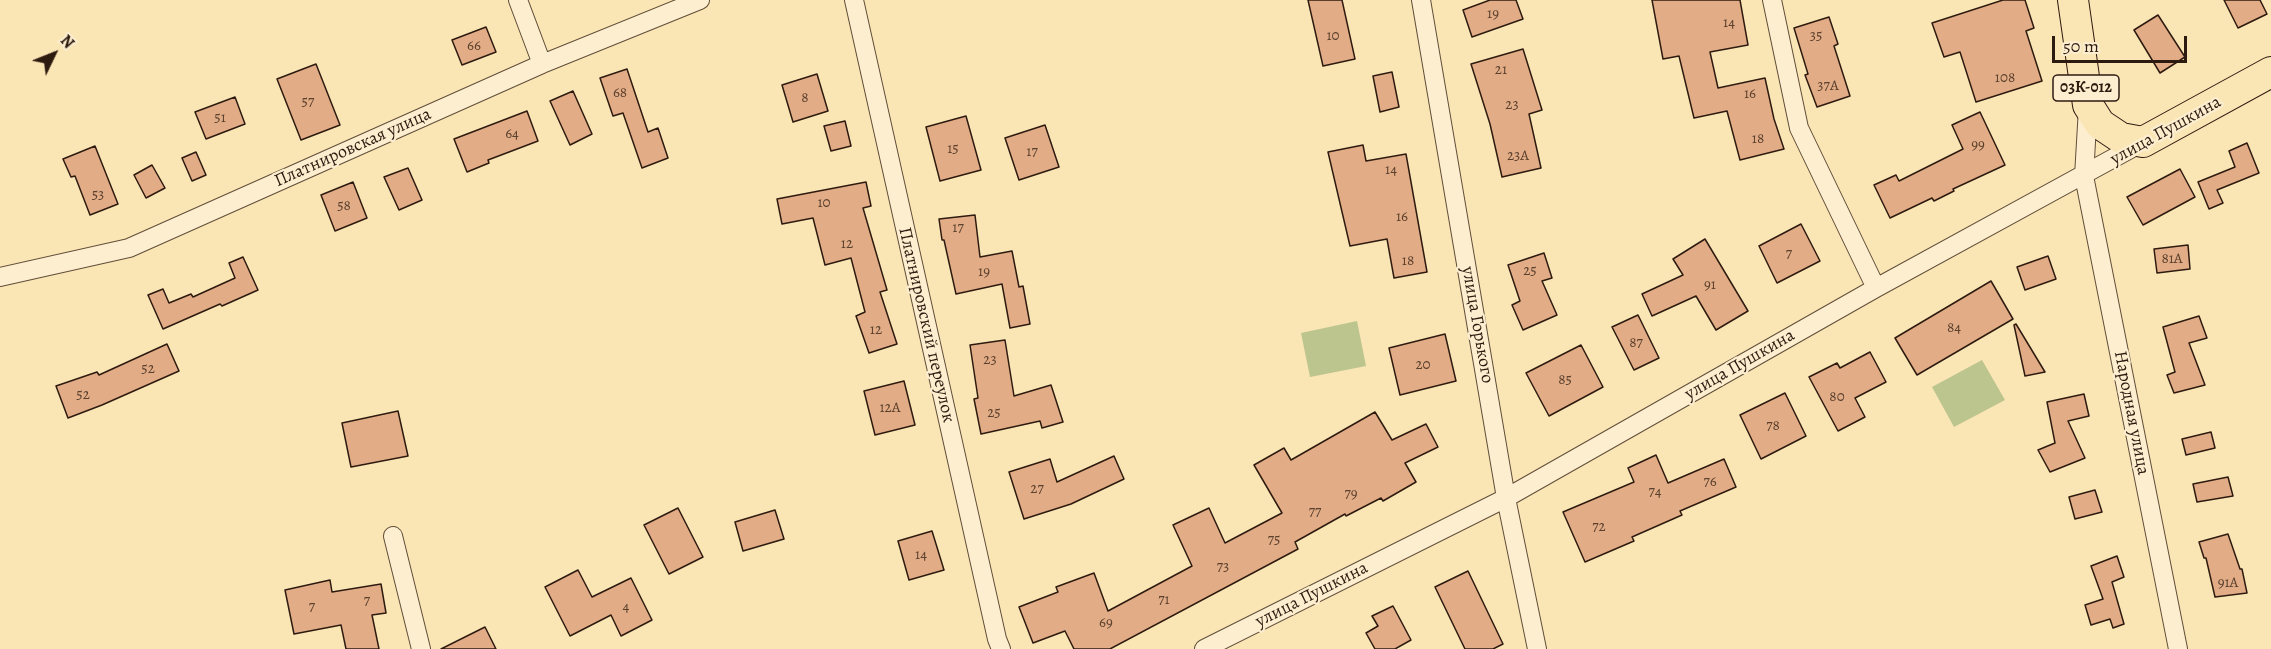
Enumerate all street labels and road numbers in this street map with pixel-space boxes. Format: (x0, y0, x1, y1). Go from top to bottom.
road number: 03К-012 (2053, 75, 2119, 101)
street label: улица Пушкина (2107, 92, 2225, 170)
street label: Платнировская улица (271, 104, 435, 192)
street label: Платнировский переулок (893, 225, 959, 425)
street label: улица Горького (1456, 265, 1498, 385)
street label: улица Пушкина (1681, 325, 1799, 405)
street label: Народная улица (2108, 349, 2154, 477)
street label: улица Пушкина (1252, 557, 1372, 633)

